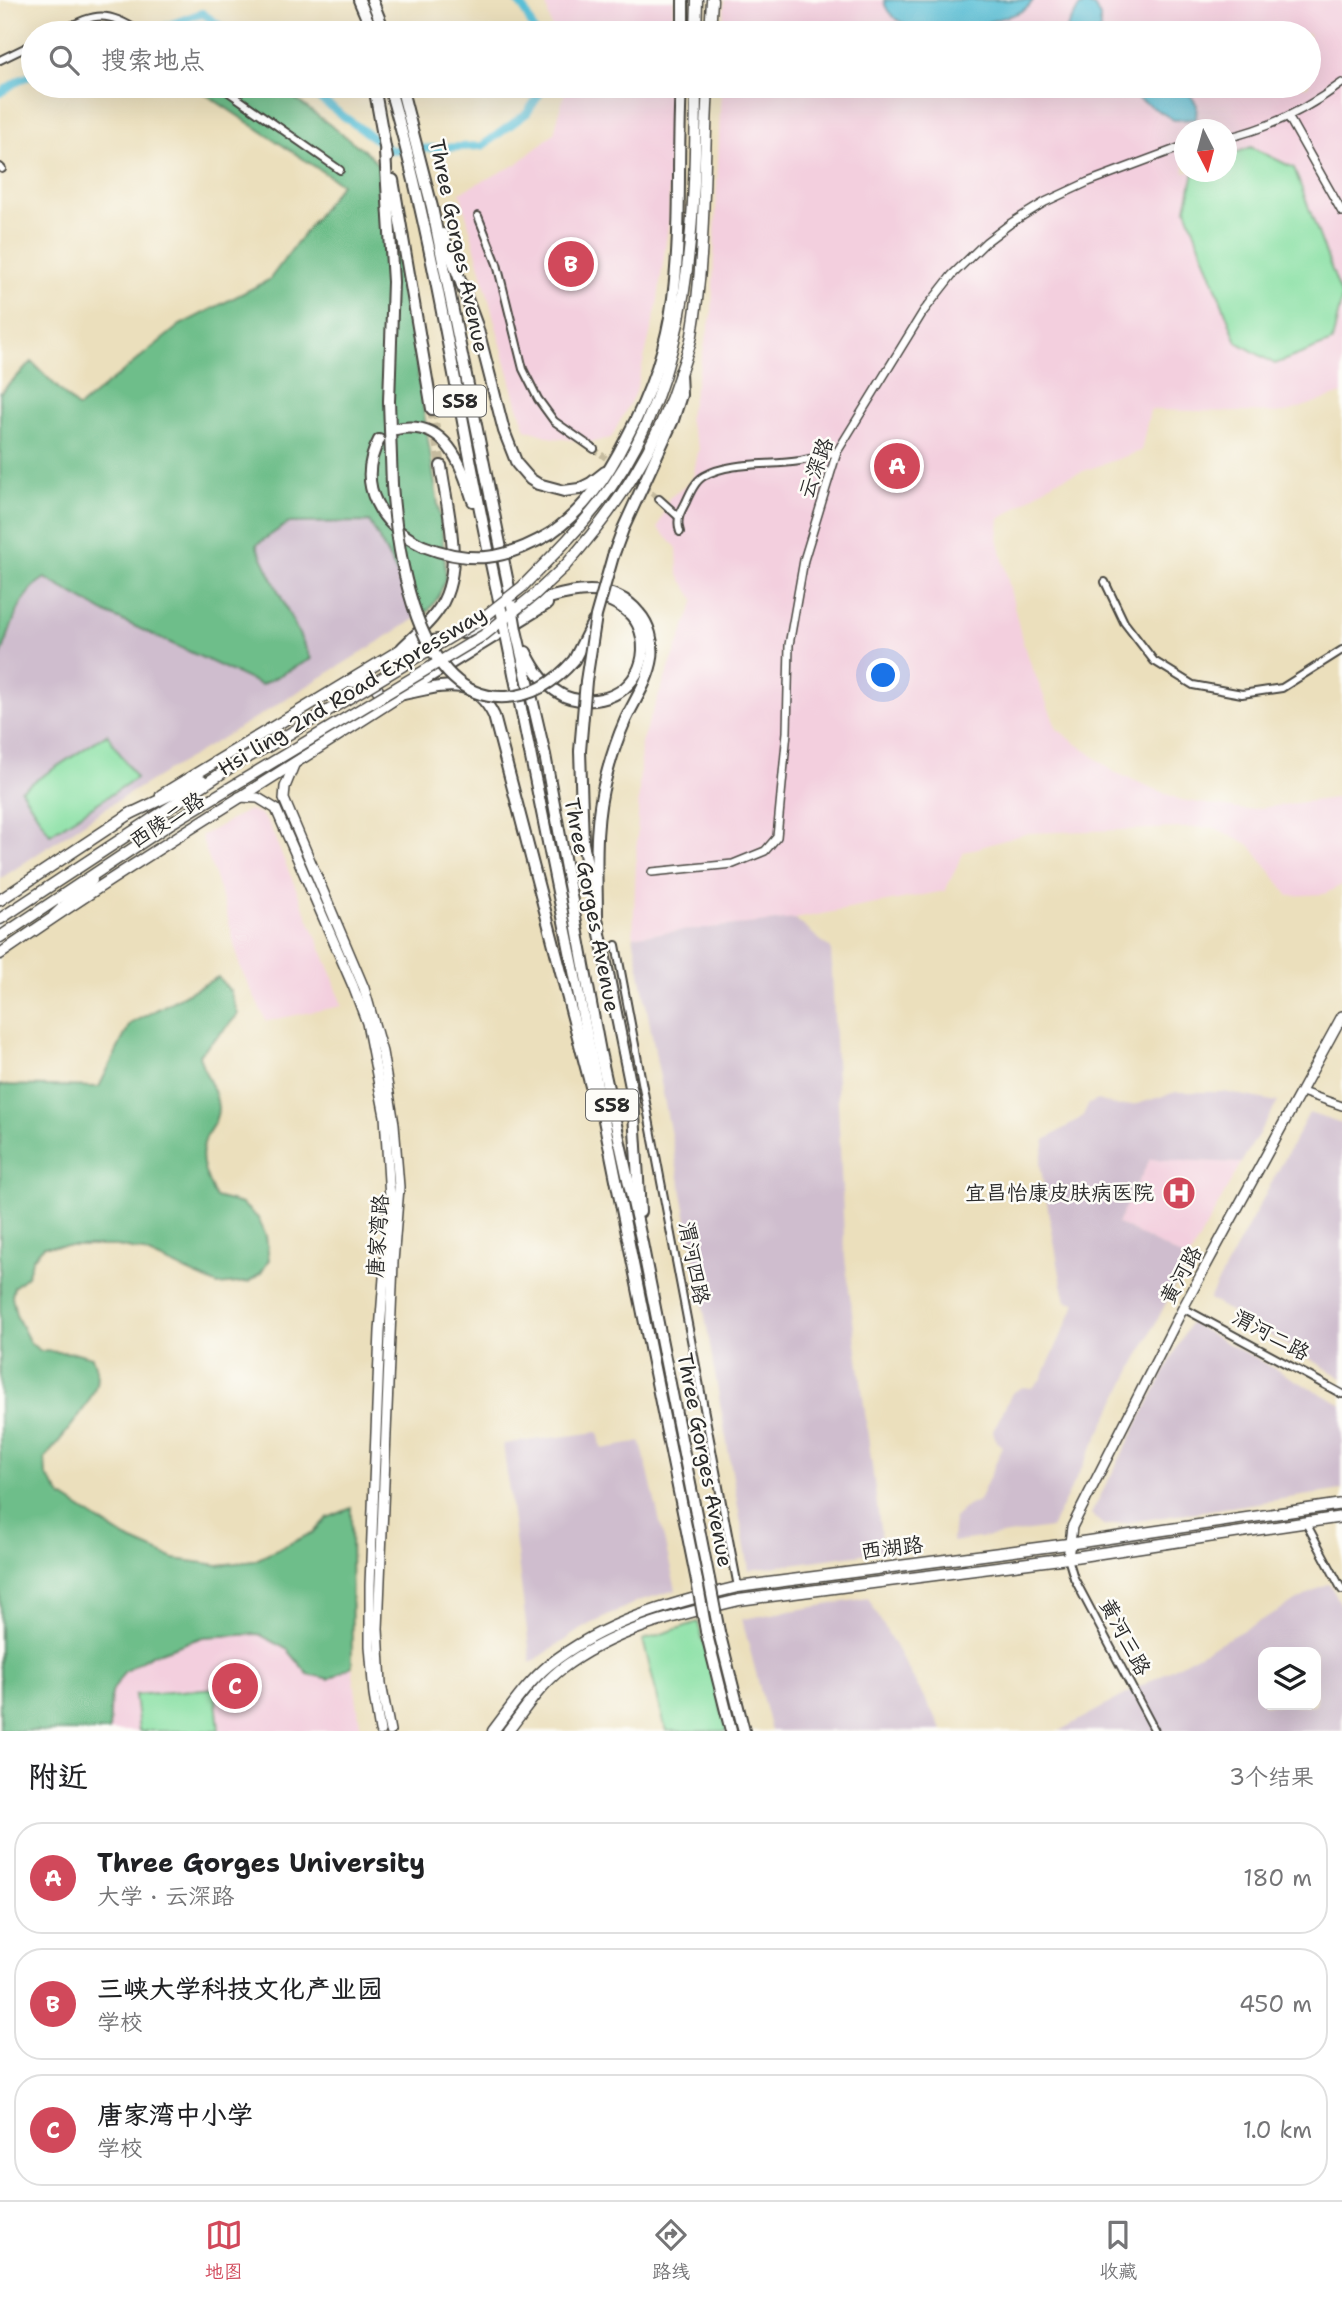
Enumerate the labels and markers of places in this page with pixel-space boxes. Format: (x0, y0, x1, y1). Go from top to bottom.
pin: B (548, 238, 594, 290)
pin: A (874, 440, 920, 492)
hospital icon: 宜昌怡康皮肤病医院 (1160, 1174, 1198, 1212)
place label: 宜昌怡康皮肤病医院 (965, 1179, 1154, 1207)
pin: C (212, 1660, 258, 1712)

